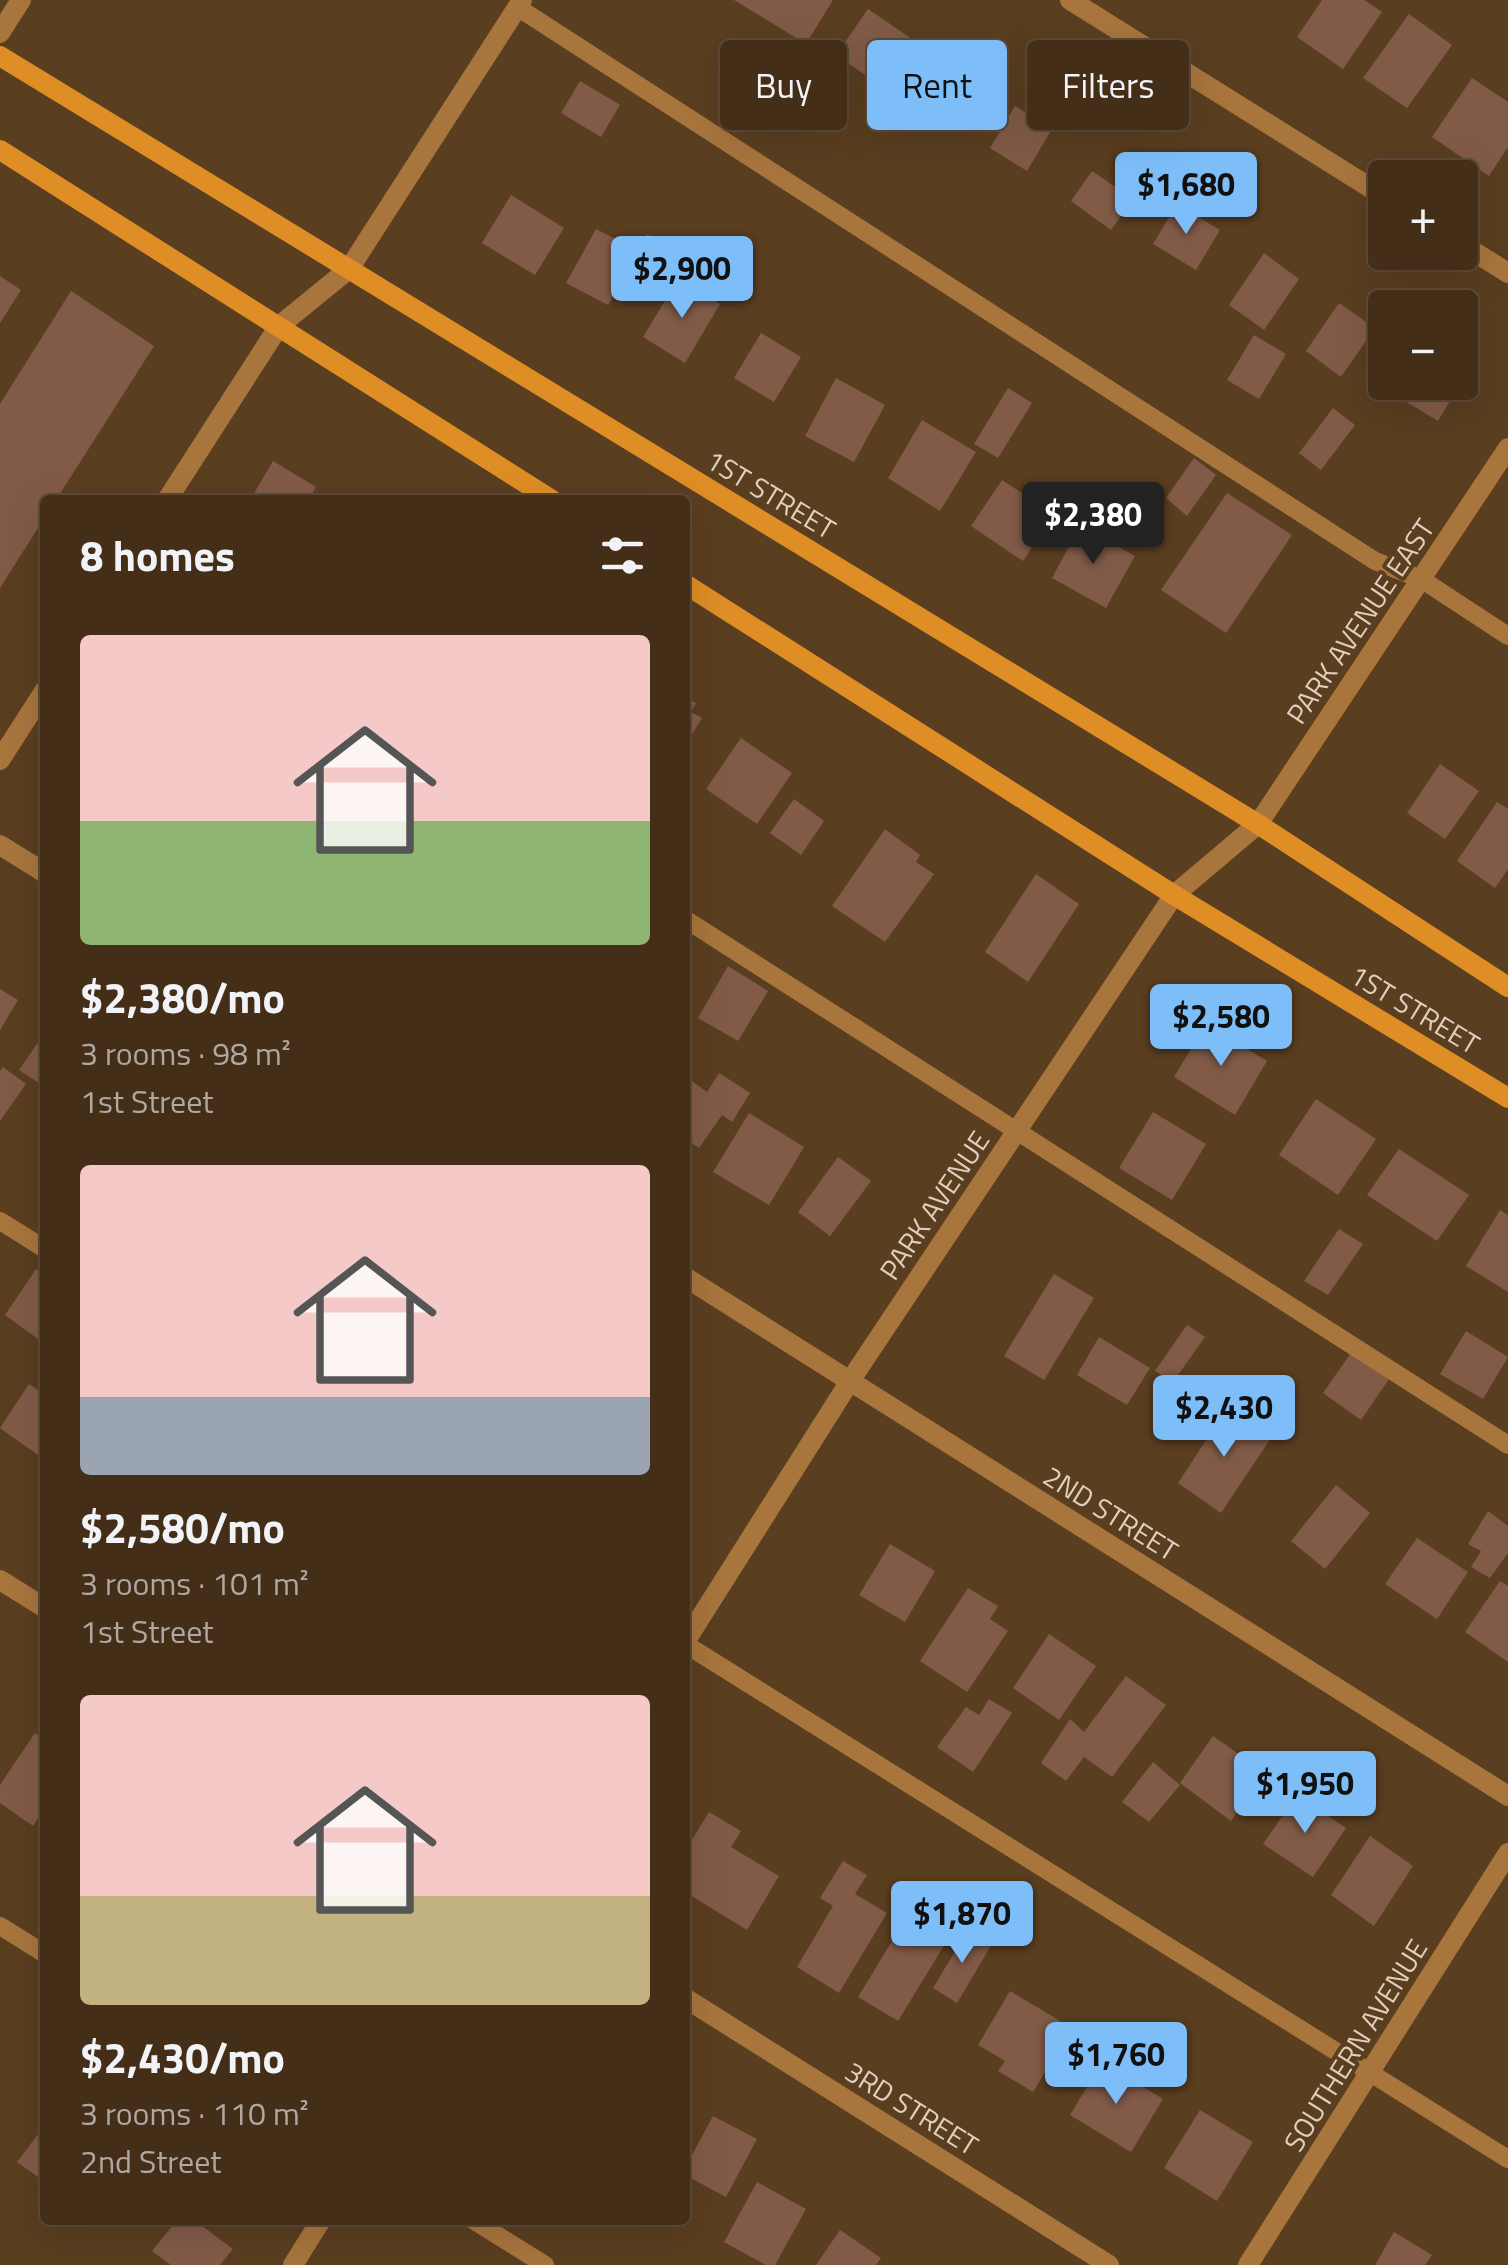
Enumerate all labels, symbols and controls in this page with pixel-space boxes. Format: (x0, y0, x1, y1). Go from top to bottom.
chip: Buy (720, 40, 847, 130)
chip: Rent (867, 40, 1007, 130)
chip: Filters (1027, 40, 1189, 130)
pin: $1,680 (1105, 152, 1267, 237)
text: $1,680 (1137, 160, 1235, 208)
map controls (1368, 160, 1478, 400)
button: + (1368, 160, 1478, 270)
pin: $2,900 (601, 236, 763, 321)
text: $2,900 (633, 244, 731, 292)
button: − (1368, 290, 1478, 400)
street label: 1ST STREET (698, 438, 844, 550)
pin: $2,380 (1012, 482, 1174, 567)
text: $2,380 (1044, 490, 1142, 538)
street label: PARK AVENUE EAST (1275, 509, 1445, 732)
text: 8 homes (80, 523, 235, 587)
icon: filters (595, 528, 650, 583)
icon: home (275, 700, 455, 880)
street label: 1ST STREET (1342, 953, 1488, 1065)
text: $2,380/mo (80, 965, 285, 1029)
pin: $2,580 (1140, 984, 1302, 1069)
text: $2,580 (1172, 992, 1270, 1040)
text: 3 rooms · 98 m² (80, 1029, 291, 1077)
text: 1st Street (80, 1077, 214, 1125)
street label: PARK AVENUE (868, 1122, 1000, 1288)
icon: home (275, 1230, 455, 1410)
pin: $2,430 (1143, 1375, 1305, 1460)
text: $2,430 (1175, 1383, 1273, 1431)
street label: 2ND STREET (1035, 1455, 1187, 1572)
text: $2,580/mo (80, 1495, 285, 1559)
text: 3 rooms · 101 m² (80, 1559, 309, 1607)
text: 1st Street (80, 1607, 214, 1655)
pin: $1,950 (1224, 1751, 1386, 1836)
text: $1,950 (1256, 1759, 1354, 1807)
icon: home (275, 1760, 455, 1940)
pin: $1,870 (881, 1881, 1043, 1966)
text: $1,870 (913, 1889, 1011, 1937)
street label: SOUTHERN AVENUE (1272, 1930, 1438, 2160)
pin: $1,760 (1035, 2022, 1197, 2107)
text: $2,430/mo (80, 2025, 285, 2089)
text: $1,760 (1067, 2030, 1165, 2078)
street label: 3RD STREET (837, 2050, 987, 2166)
text: 3 rooms · 110 m² (80, 2089, 309, 2137)
text: 2nd Street (80, 2137, 222, 2185)

